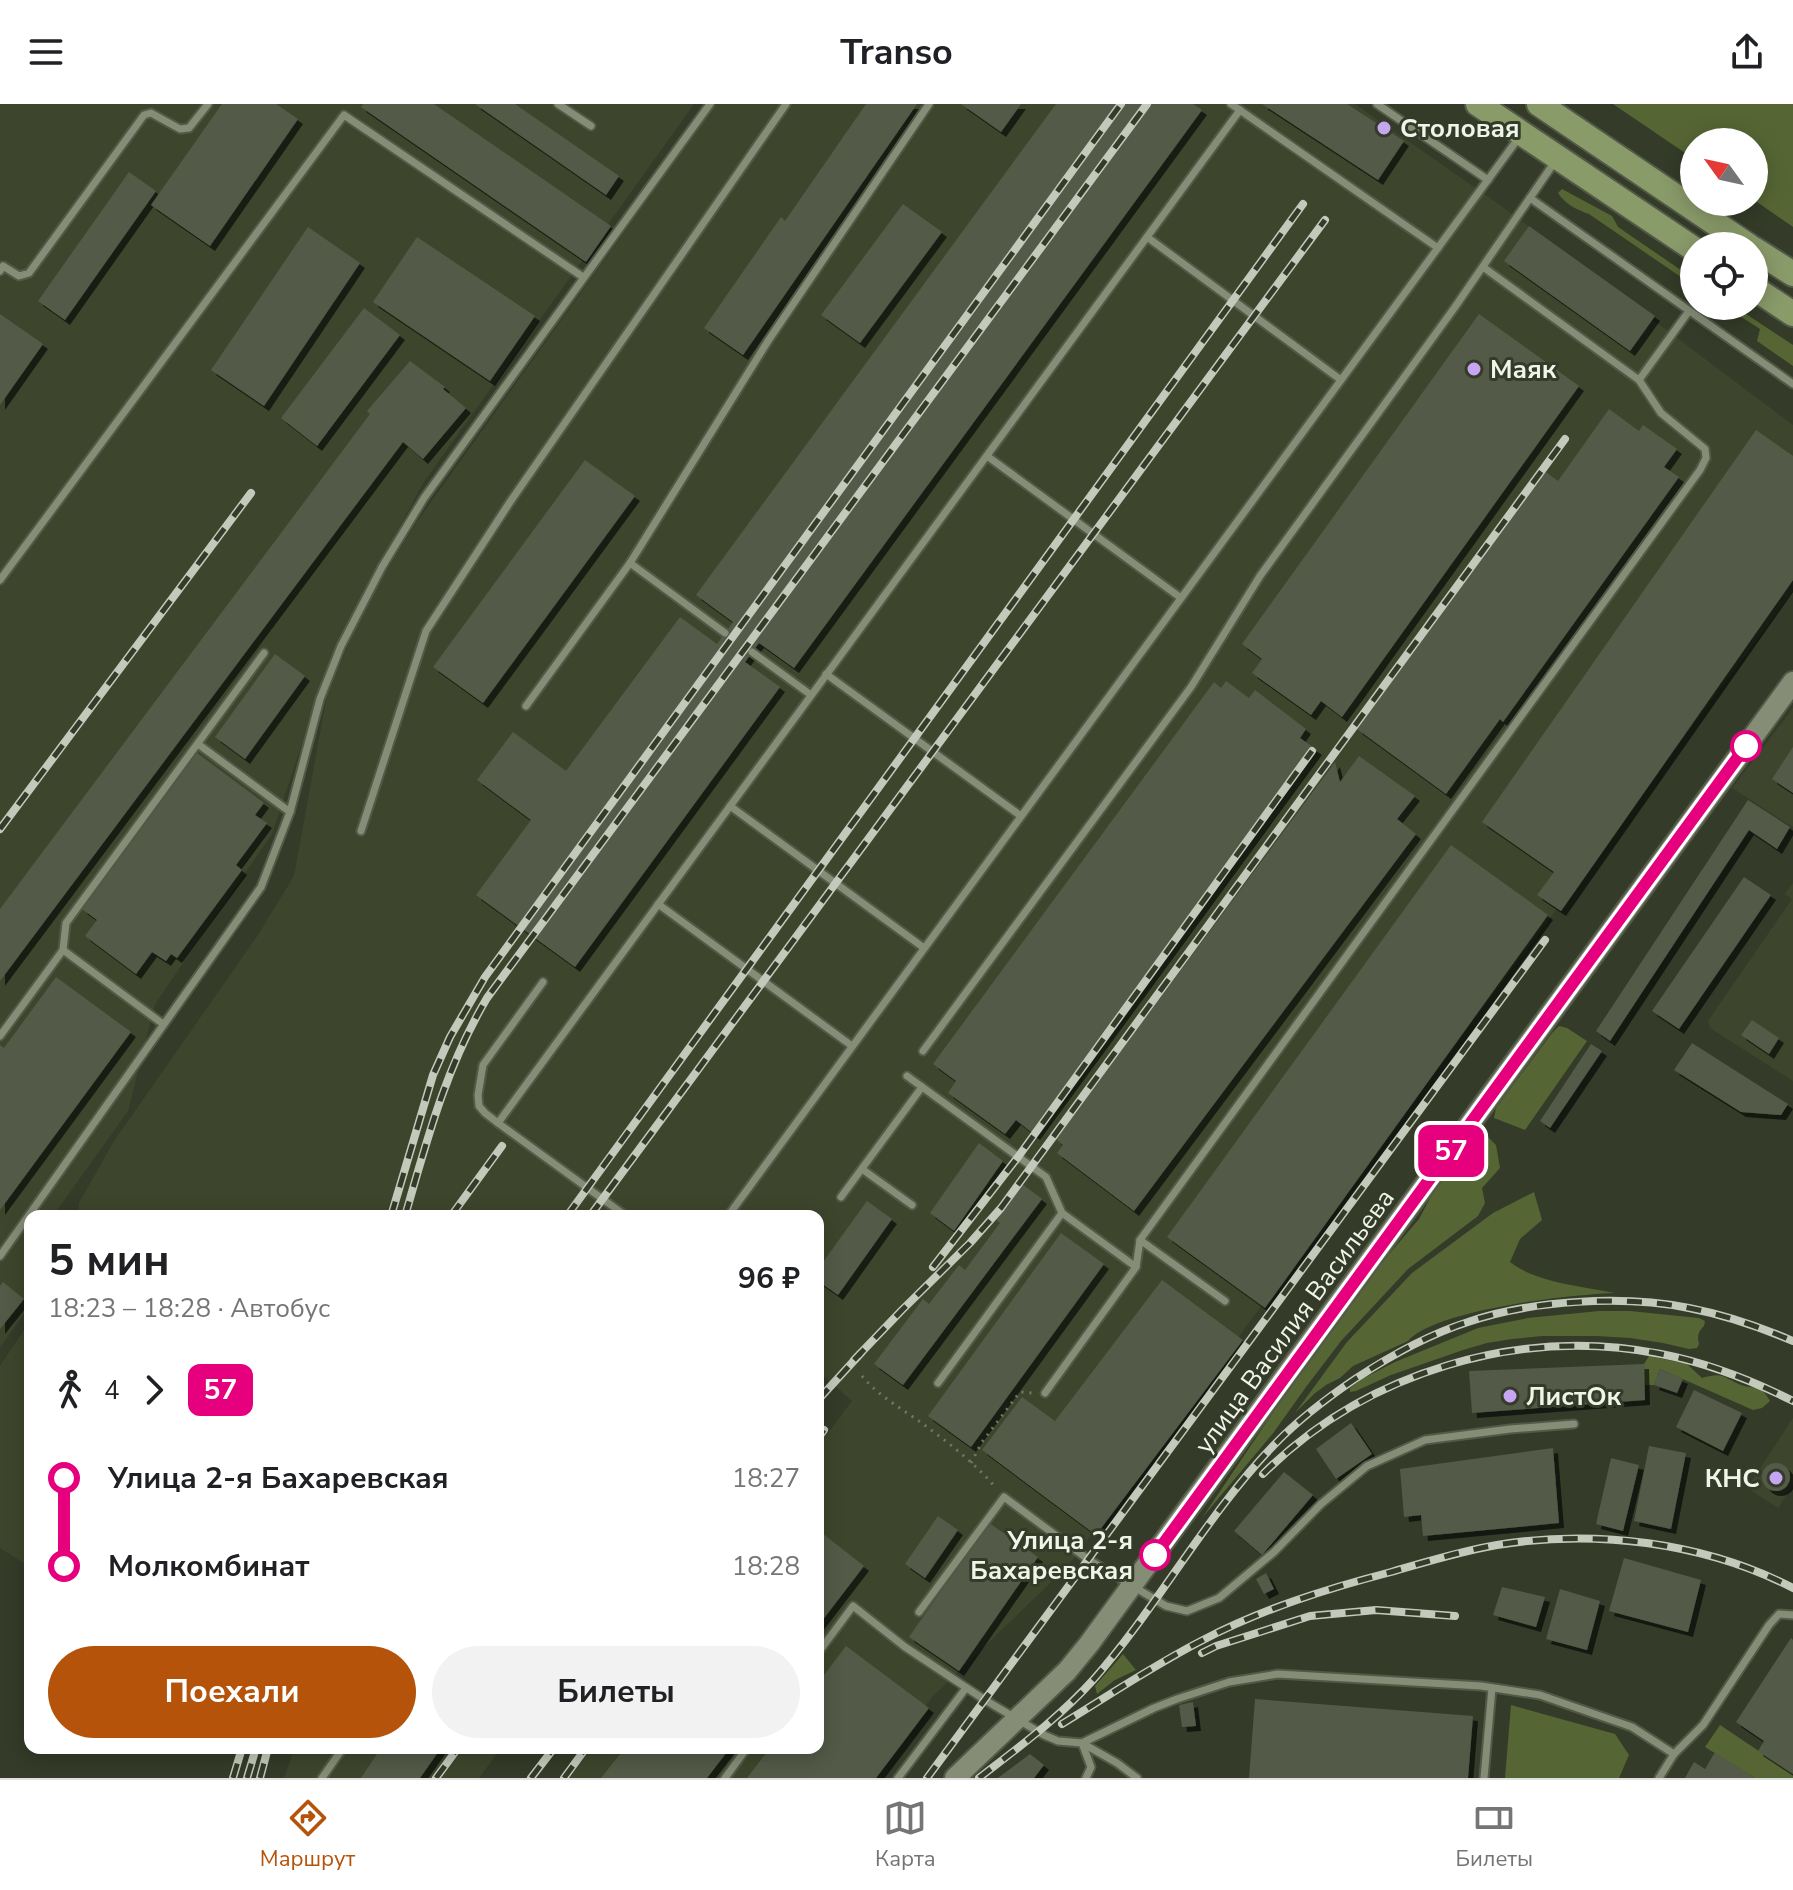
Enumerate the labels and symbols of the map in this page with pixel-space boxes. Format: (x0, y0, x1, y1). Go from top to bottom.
place label: Столовая (1400, 111, 1520, 146)
marker: Столовая (1375, 119, 1393, 137)
north arrow (1680, 128, 1768, 216)
place label: Маяк (1490, 352, 1557, 387)
marker: Маяк (1465, 360, 1483, 378)
unlabelled marker (1731, 731, 1761, 761)
line badge: 57 (1415, 1125, 1487, 1177)
street label: улица Василия Васильева (1186, 1182, 1402, 1461)
place label: ЛистОк (1526, 1379, 1622, 1414)
marker: ЛистОк (1501, 1387, 1519, 1405)
place label: КНС (1705, 1461, 1760, 1496)
marker: КНС (1767, 1469, 1785, 1487)
place label: Улица 2-я Бахаревская (970, 1523, 1133, 1588)
marker: Улица 2-я Бахаревская (1140, 1540, 1170, 1570)

